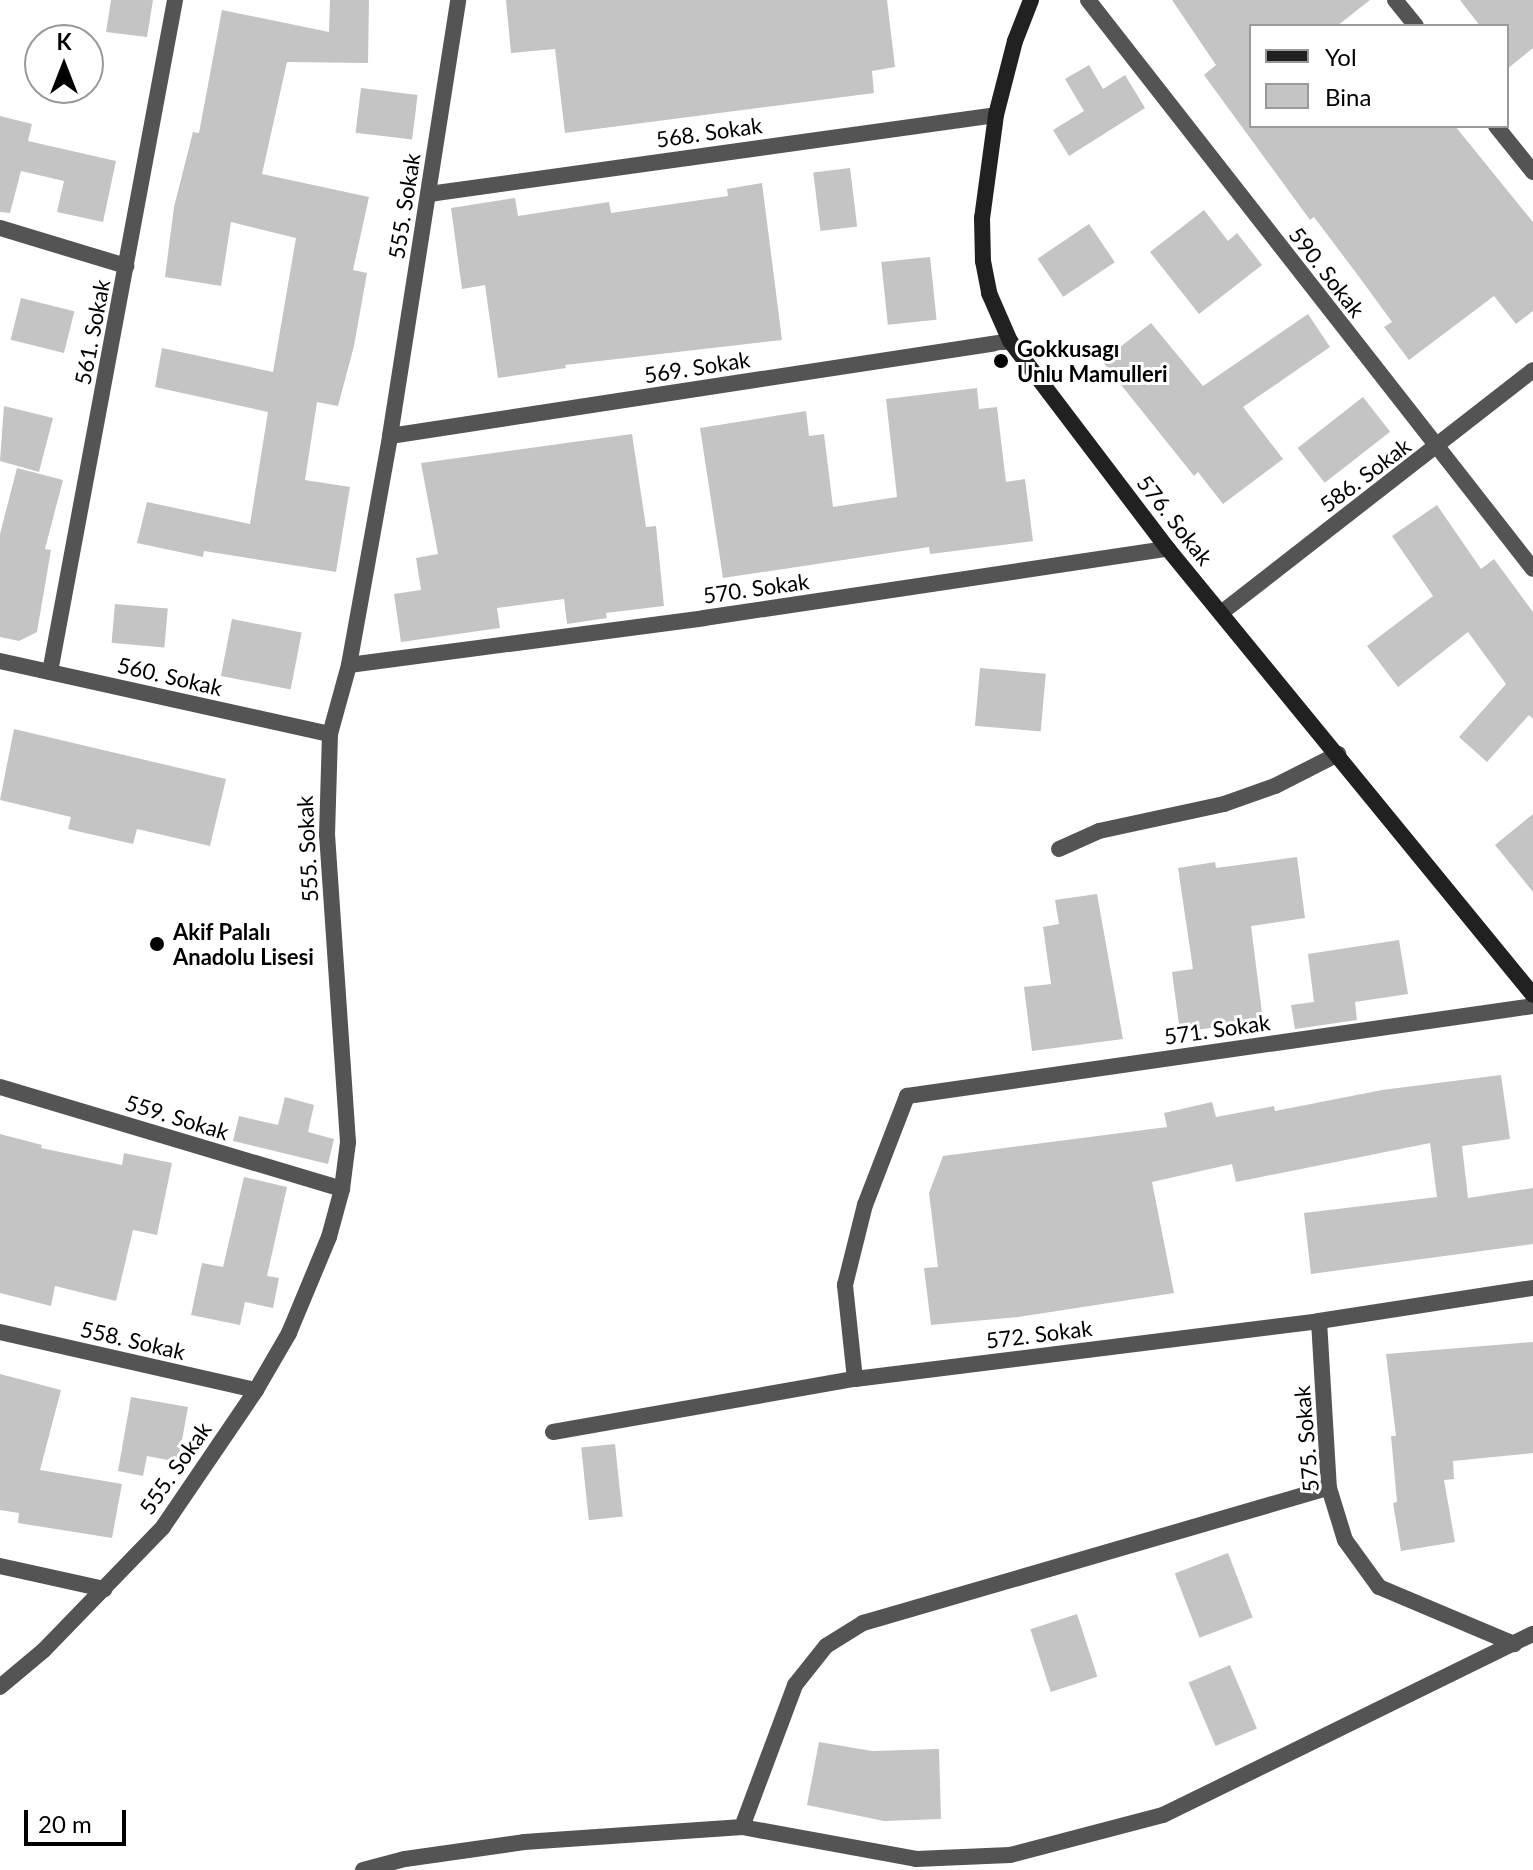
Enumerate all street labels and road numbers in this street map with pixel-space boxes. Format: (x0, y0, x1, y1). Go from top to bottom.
street label: 568. Sokak (654, 112, 764, 152)
street label: 555. Sokak (383, 151, 425, 261)
street label: 590. Sokak (1284, 222, 1370, 322)
street label: 561. Sokak (69, 277, 115, 387)
street label: 569. Sokak (642, 346, 752, 388)
street label: 586. Sokak (1314, 432, 1416, 518)
street label: 576. Sokak (1132, 470, 1218, 570)
street label: 570. Sokak (701, 568, 811, 608)
street label: 560. Sokak (115, 651, 225, 701)
street label: 555. Sokak (291, 795, 323, 903)
street label: 571. Sokak (1162, 1009, 1272, 1049)
street label: 559. Sokak (122, 1089, 232, 1145)
street label: 572. Sokak (984, 1314, 1094, 1354)
street label: 558. Sokak (78, 1315, 188, 1365)
street label: 575. Sokak (1288, 1385, 1324, 1493)
street label: 555. Sokak (134, 1417, 216, 1519)

